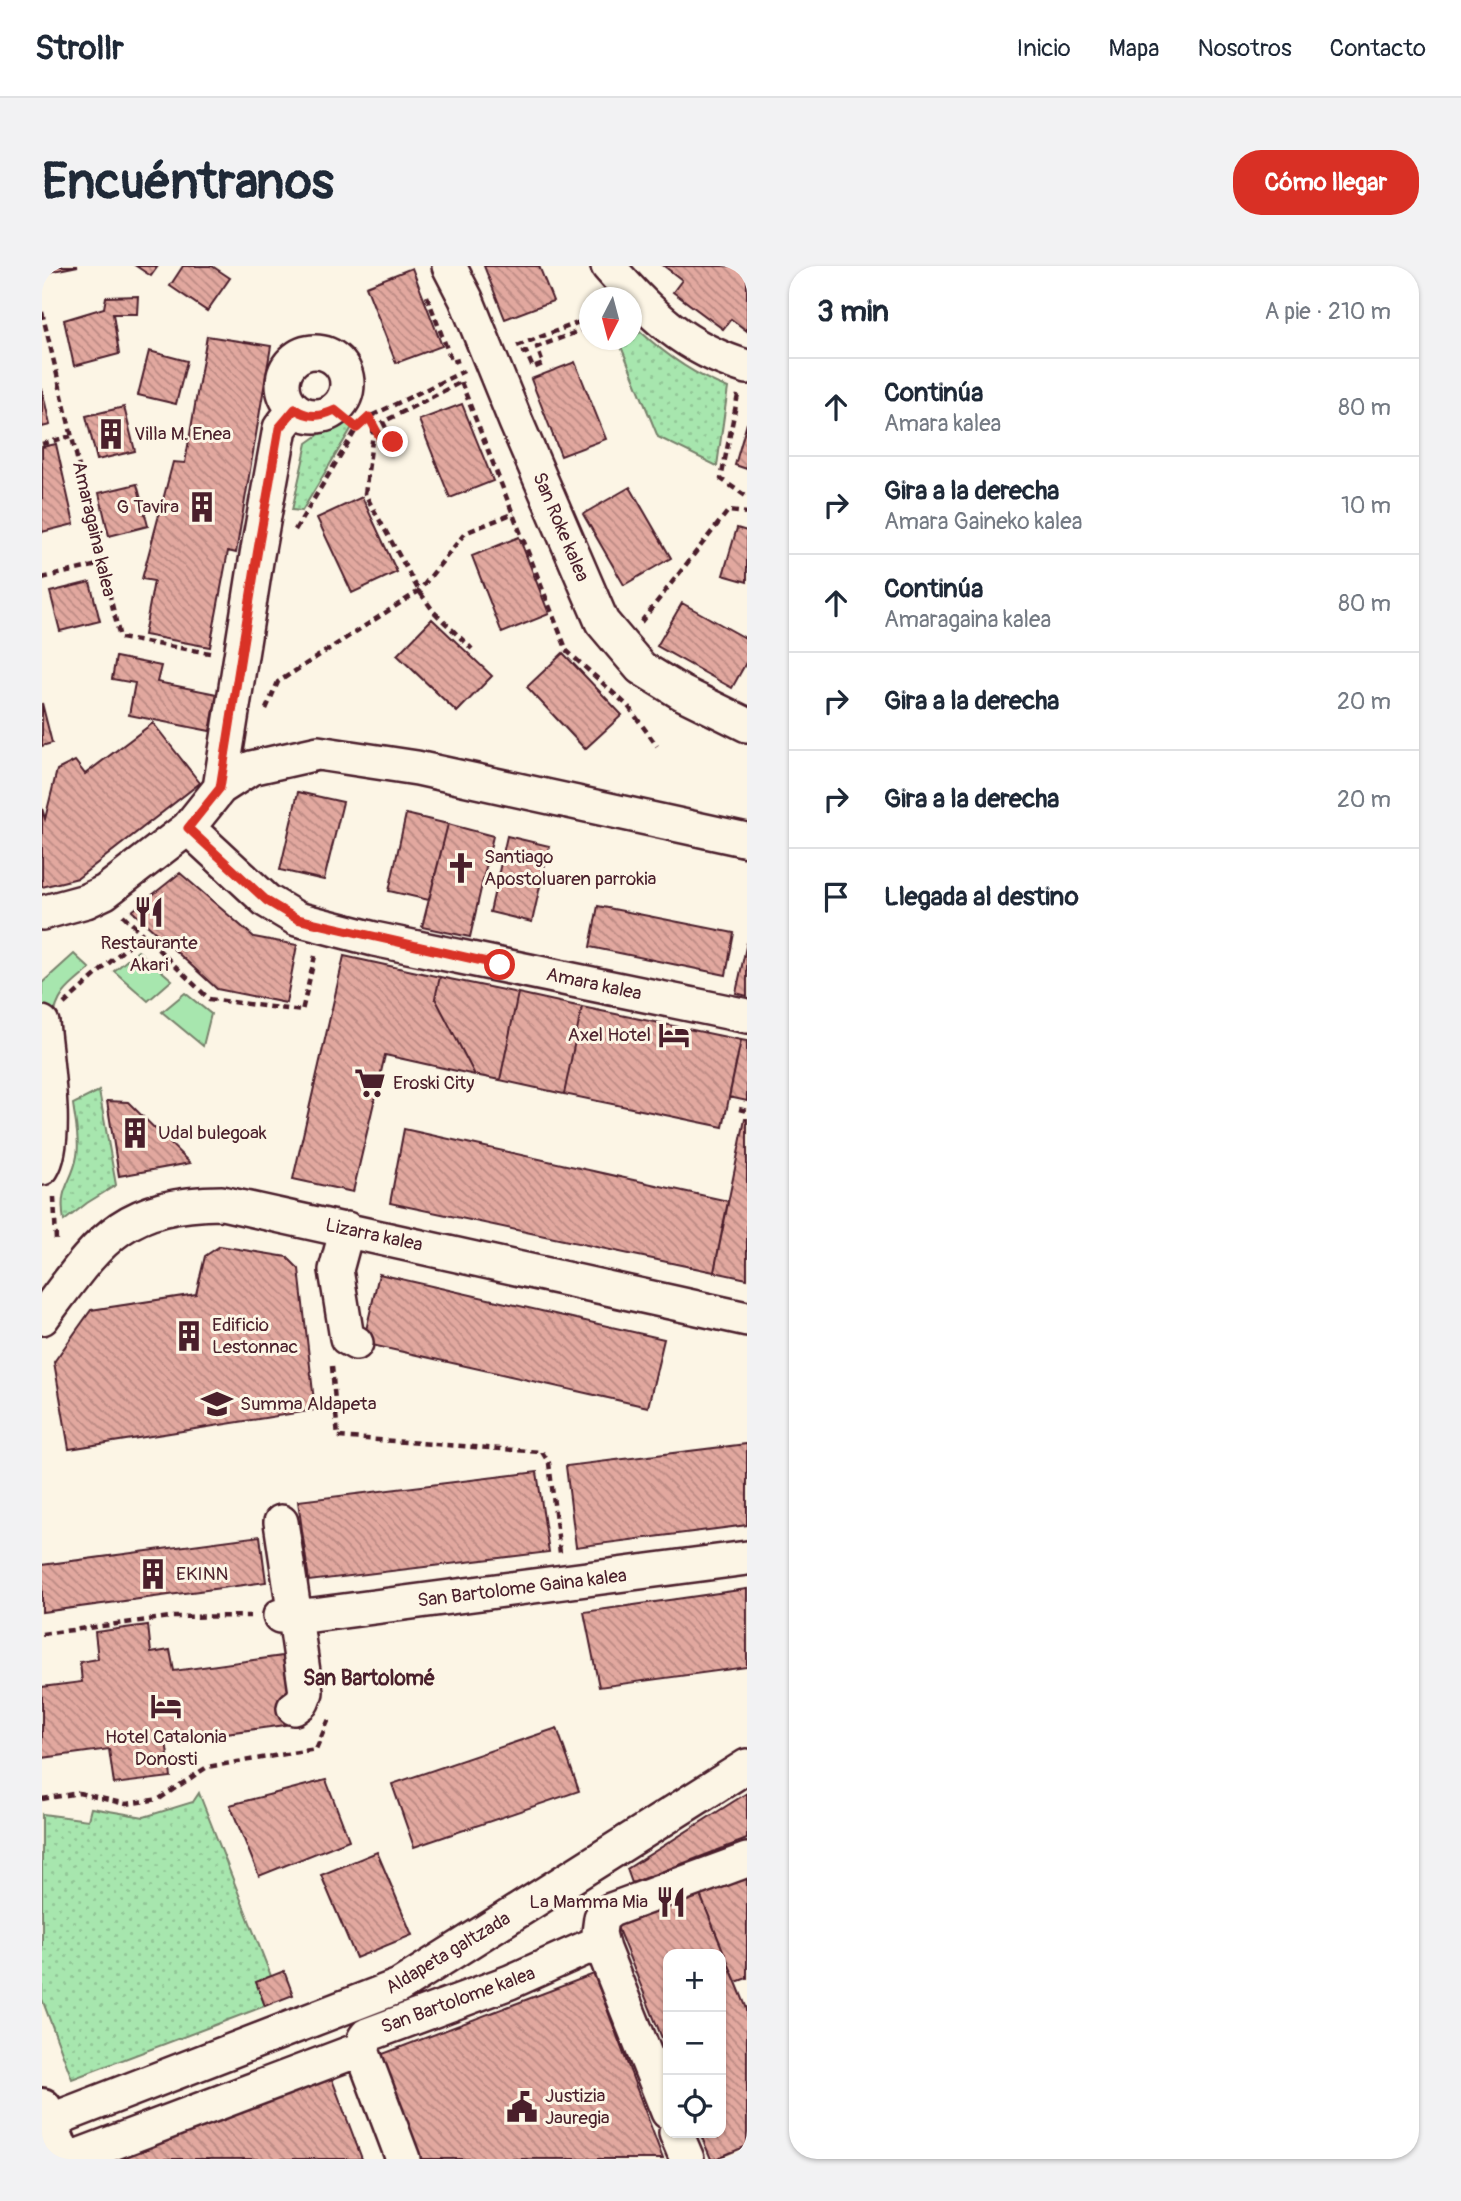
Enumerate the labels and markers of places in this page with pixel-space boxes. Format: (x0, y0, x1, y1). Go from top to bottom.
building icon: Villa M. Enea (94, 417, 128, 451)
place label: Villa M. Enea (134, 422, 231, 446)
building icon: G Tavira (185, 490, 219, 524)
place label: G Tavira (116, 495, 179, 519)
place label: Santiago Apostoluaren parrokia (484, 845, 657, 891)
church icon: Santiago Apostoluaren parrokia (444, 851, 478, 885)
restaurant icon: Restaurante Akari (132, 895, 166, 929)
place label: Restaurante Akari (100, 931, 198, 977)
hotel icon: Axel Hotel (657, 1018, 691, 1052)
place label: Axel Hotel (567, 1023, 651, 1047)
supermarket icon: Eroski City (353, 1066, 387, 1100)
place label: Eroski City (393, 1071, 474, 1095)
building icon: Udal bulegoak (118, 1116, 152, 1150)
place label: Udal bulegoak (158, 1121, 267, 1145)
place label: Edificio Lestonnac (212, 1313, 299, 1359)
building icon: Edificio Lestonnac (172, 1319, 206, 1353)
school or university icon: Summa Aldapeta (200, 1387, 234, 1421)
place label: Summa Aldapeta (240, 1392, 377, 1416)
building icon: EKINN (136, 1557, 170, 1591)
place label: EKINN (176, 1562, 228, 1586)
hotel icon: Hotel Catalonia Donosti (149, 1689, 183, 1723)
place label: Hotel Catalonia Donosti (105, 1725, 227, 1771)
restaurant icon: La Mamma Mia (654, 1885, 688, 1919)
place label: La Mamma Mia (529, 1890, 648, 1914)
place label: Justizia Jauregia (545, 2084, 610, 2130)
public building icon: Justizia Jauregia (505, 2090, 539, 2124)

